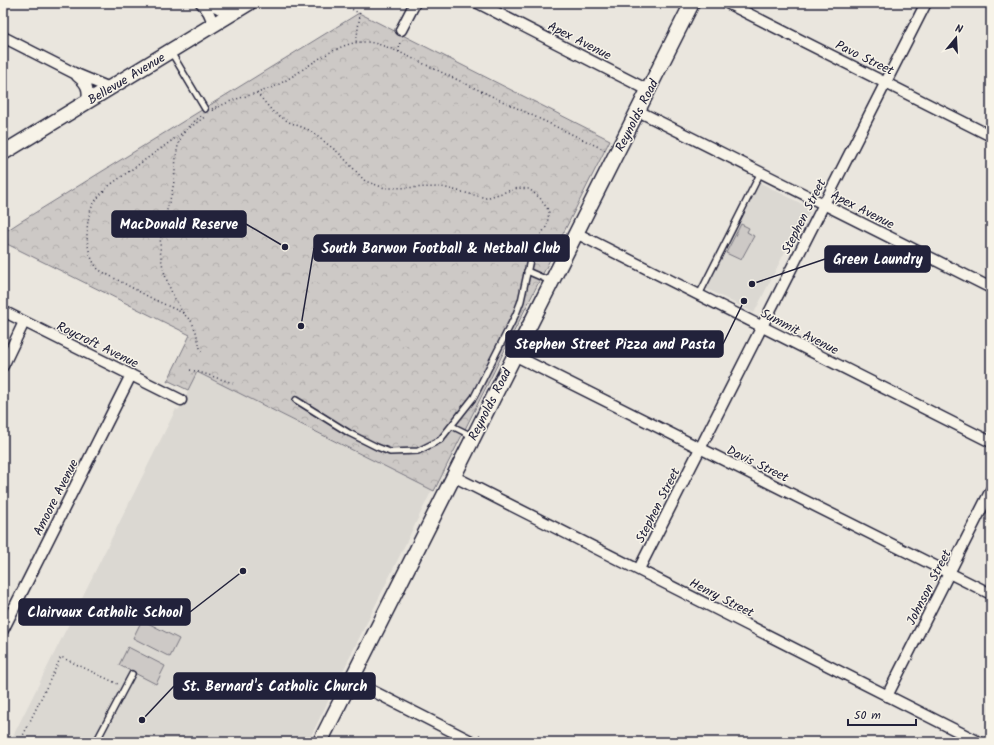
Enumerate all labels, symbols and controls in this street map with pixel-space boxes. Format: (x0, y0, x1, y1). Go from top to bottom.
street label: Apex Avenue (544, 16, 615, 66)
north arrow (936, 18, 976, 58)
text: N (953, 20, 965, 39)
street label: Pavo Street (832, 35, 898, 82)
street label: Bellevue Avenue (84, 48, 170, 111)
street label: Reynolds Road (610, 75, 665, 156)
street label: Stephen Street (776, 175, 833, 258)
street label: Apex Avenue (827, 185, 898, 235)
callout: MacDonald Reserve (112, 211, 246, 237)
text: MacDonald Reserve (120, 214, 238, 236)
callout: South Barwon Football & Netball Club (314, 235, 569, 261)
text: South Barwon Football & Netball Club (322, 238, 561, 260)
callout: Green Laundry (825, 246, 930, 272)
text: Green Laundry (833, 249, 923, 271)
street label: Summit Avenue (756, 304, 842, 361)
street label: Roycroft Avenue (53, 316, 142, 374)
callout: Stephen Street Pizza and Pasta (506, 331, 723, 357)
text: Stephen Street Pizza and Pasta (515, 334, 715, 356)
street label: Reynolds Road (463, 364, 518, 445)
street label: Davis Street (723, 440, 793, 489)
street label: Amoore Avenue (28, 456, 85, 540)
street label: Stephen Street (630, 464, 687, 547)
street label: Johnson Street (901, 545, 958, 629)
street label: Henry Street (685, 573, 758, 624)
callout: Clairvaux Catholic School (19, 599, 190, 625)
text: Clairvaux Catholic School (28, 602, 183, 624)
callout: St. Bernard's Catholic Church (174, 673, 375, 699)
text: St. Bernard's Catholic Church (183, 676, 368, 698)
scale bar (848, 701, 916, 727)
text: 50 m (854, 706, 881, 725)

